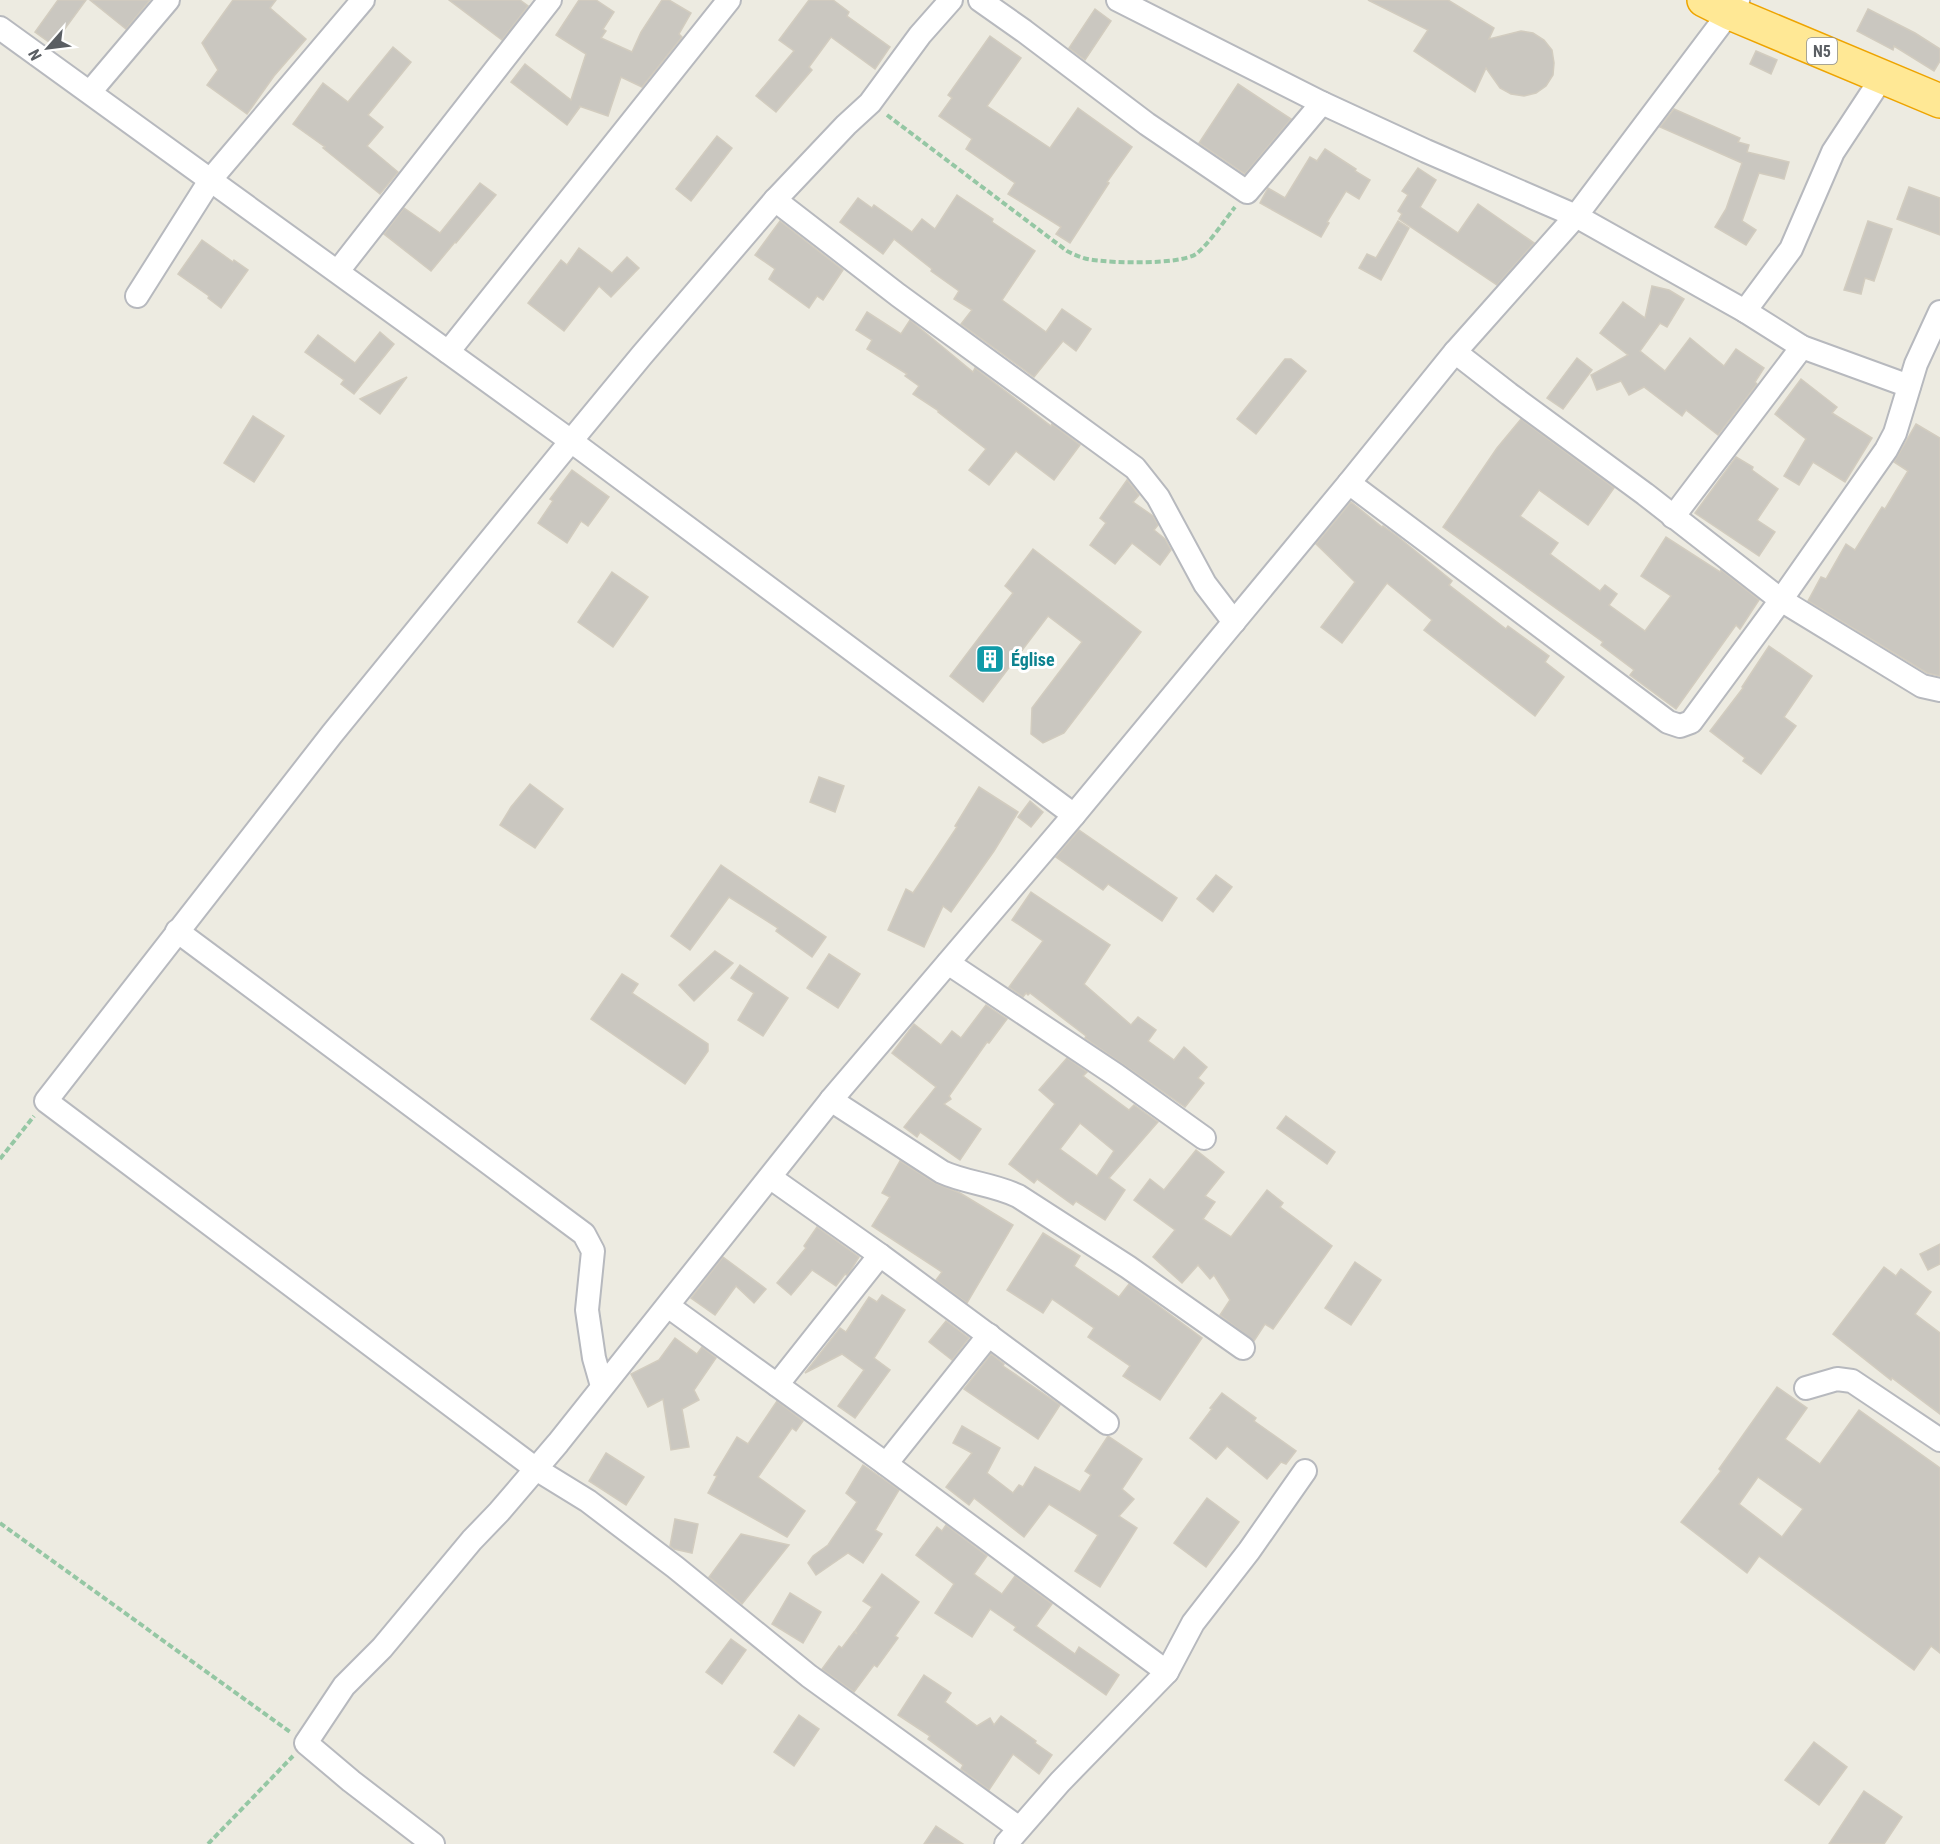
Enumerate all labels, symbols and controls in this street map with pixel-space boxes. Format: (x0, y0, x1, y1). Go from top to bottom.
north arrow (18, 18, 78, 78)
road number: N5 (1807, 38, 1837, 64)
text: N (25, 46, 46, 64)
building icon: Église (974, 643, 1006, 675)
place label: Église (1011, 649, 1055, 670)

